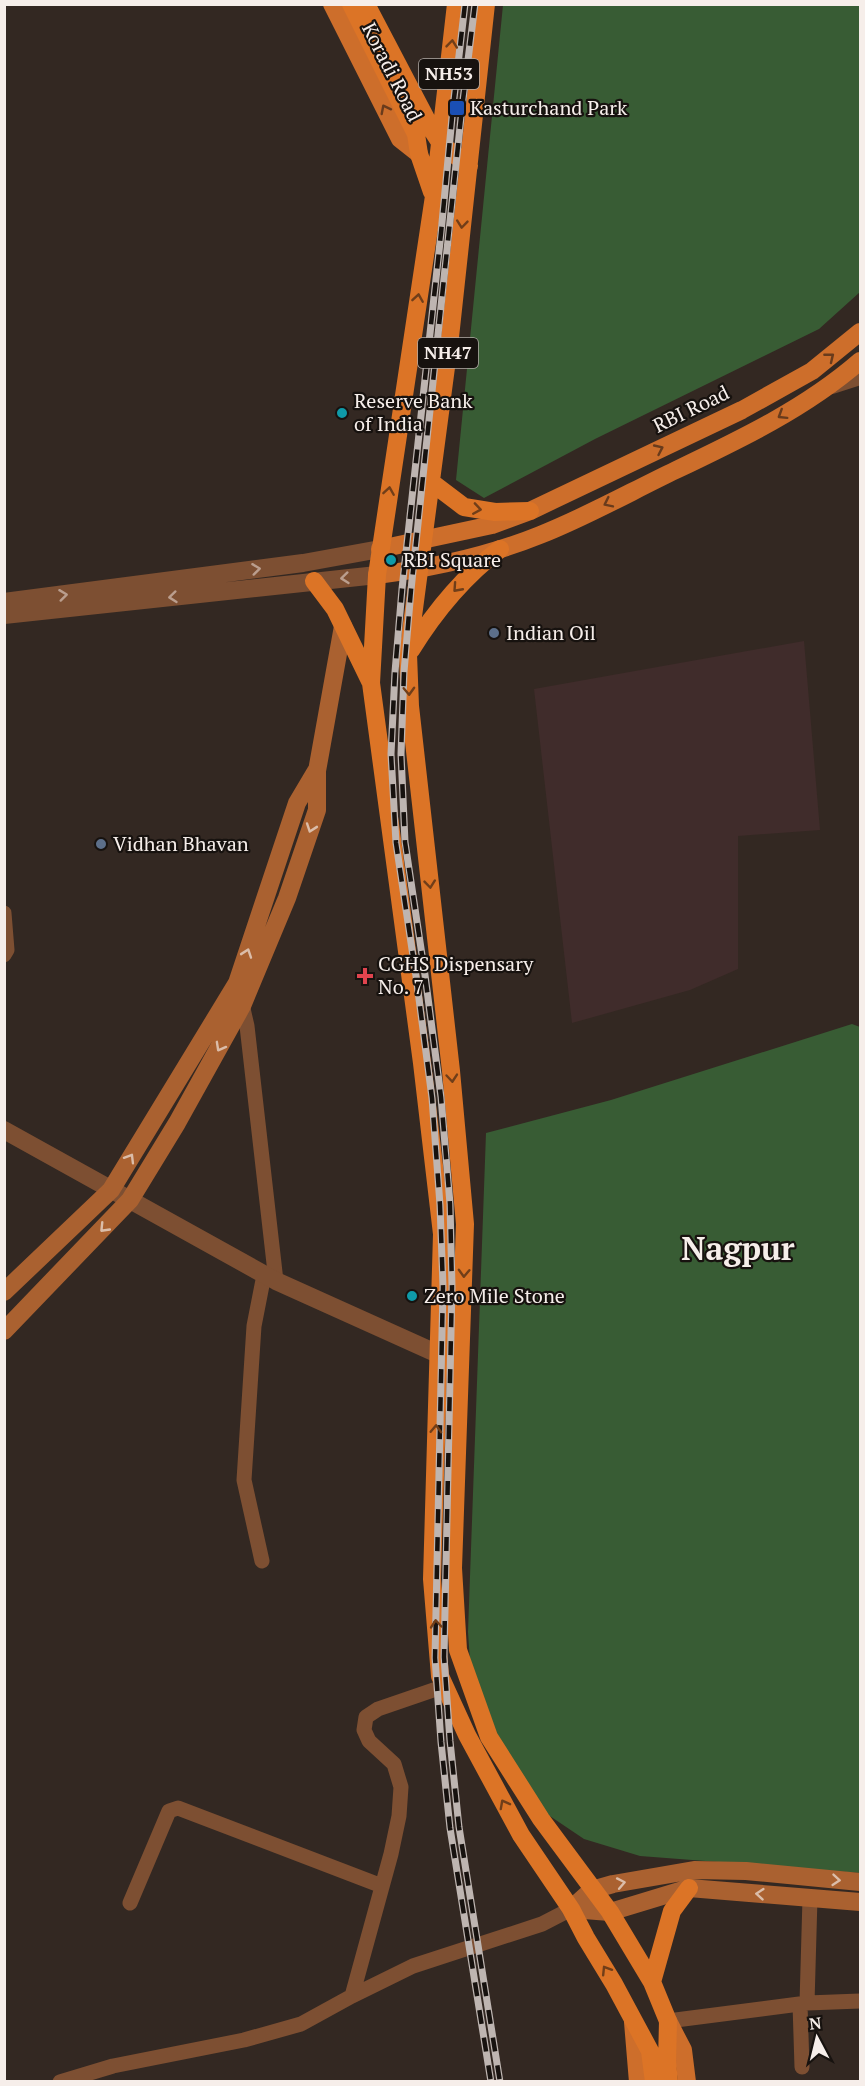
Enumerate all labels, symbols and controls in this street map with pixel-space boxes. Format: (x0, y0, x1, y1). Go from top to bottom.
street label: Koradi Road (356, 18, 429, 126)
one-way arrow (445, 40, 458, 49)
road number: NH53 (419, 59, 479, 89)
place label: Kasturchand Park (470, 94, 628, 121)
marker: Kasturchand Park (448, 99, 466, 117)
one-way arrow (381, 104, 392, 115)
one-way arrow (456, 220, 469, 229)
one-way arrow (411, 294, 424, 304)
road number: NH47 (418, 338, 478, 368)
one-way arrow (823, 353, 834, 364)
street label: RBI Road (648, 379, 733, 439)
place label: Reserve Bank of India (354, 387, 473, 437)
marker: Reserve Bank of India (335, 406, 349, 420)
one-way arrow (778, 408, 788, 420)
one-way arrow (652, 445, 663, 457)
one-way arrow (382, 486, 394, 496)
one-way arrow (603, 495, 614, 507)
one-way arrow (472, 502, 481, 514)
place label: RBI Square (403, 546, 501, 573)
marker: RBI Square (384, 553, 398, 567)
one-way arrow (251, 564, 260, 576)
one-way arrow (341, 571, 350, 584)
one-way arrow (453, 581, 464, 592)
one-way arrow (58, 589, 67, 601)
one-way arrow (168, 590, 177, 603)
place label: Indian Oil (506, 619, 596, 646)
marker: Indian Oil (487, 626, 501, 640)
one-way arrow (403, 686, 415, 695)
one-way arrow (305, 822, 318, 833)
place label: Vidhan Bhavan (113, 830, 249, 857)
marker: Vidhan Bhavan (94, 837, 108, 851)
one-way arrow (424, 880, 436, 889)
one-way arrow (239, 948, 252, 958)
place label: CGHS Dispensary No. 7 (378, 950, 534, 1000)
marker: CGHS Dispensary No. 7 (356, 967, 374, 985)
one-way arrow (216, 1040, 227, 1051)
one-way arrow (445, 1074, 458, 1083)
one-way arrow (123, 1154, 135, 1164)
one-way arrow (100, 1220, 111, 1231)
district label: Nagpur (681, 1227, 795, 1269)
one-way arrow (457, 1268, 470, 1277)
place label: Zero Mile Stone (424, 1282, 565, 1309)
marker: Zero Mile Stone (405, 1289, 419, 1303)
one-way arrow (430, 1425, 443, 1434)
one-way arrow (430, 1620, 443, 1629)
one-way arrow (500, 1800, 511, 1810)
one-way arrow (831, 1873, 840, 1886)
one-way arrow (616, 1877, 626, 1890)
one-way arrow (756, 1888, 765, 1901)
one-way arrow (601, 1966, 613, 1976)
north arrow (787, 2008, 847, 2068)
text: N (808, 2011, 823, 2035)

